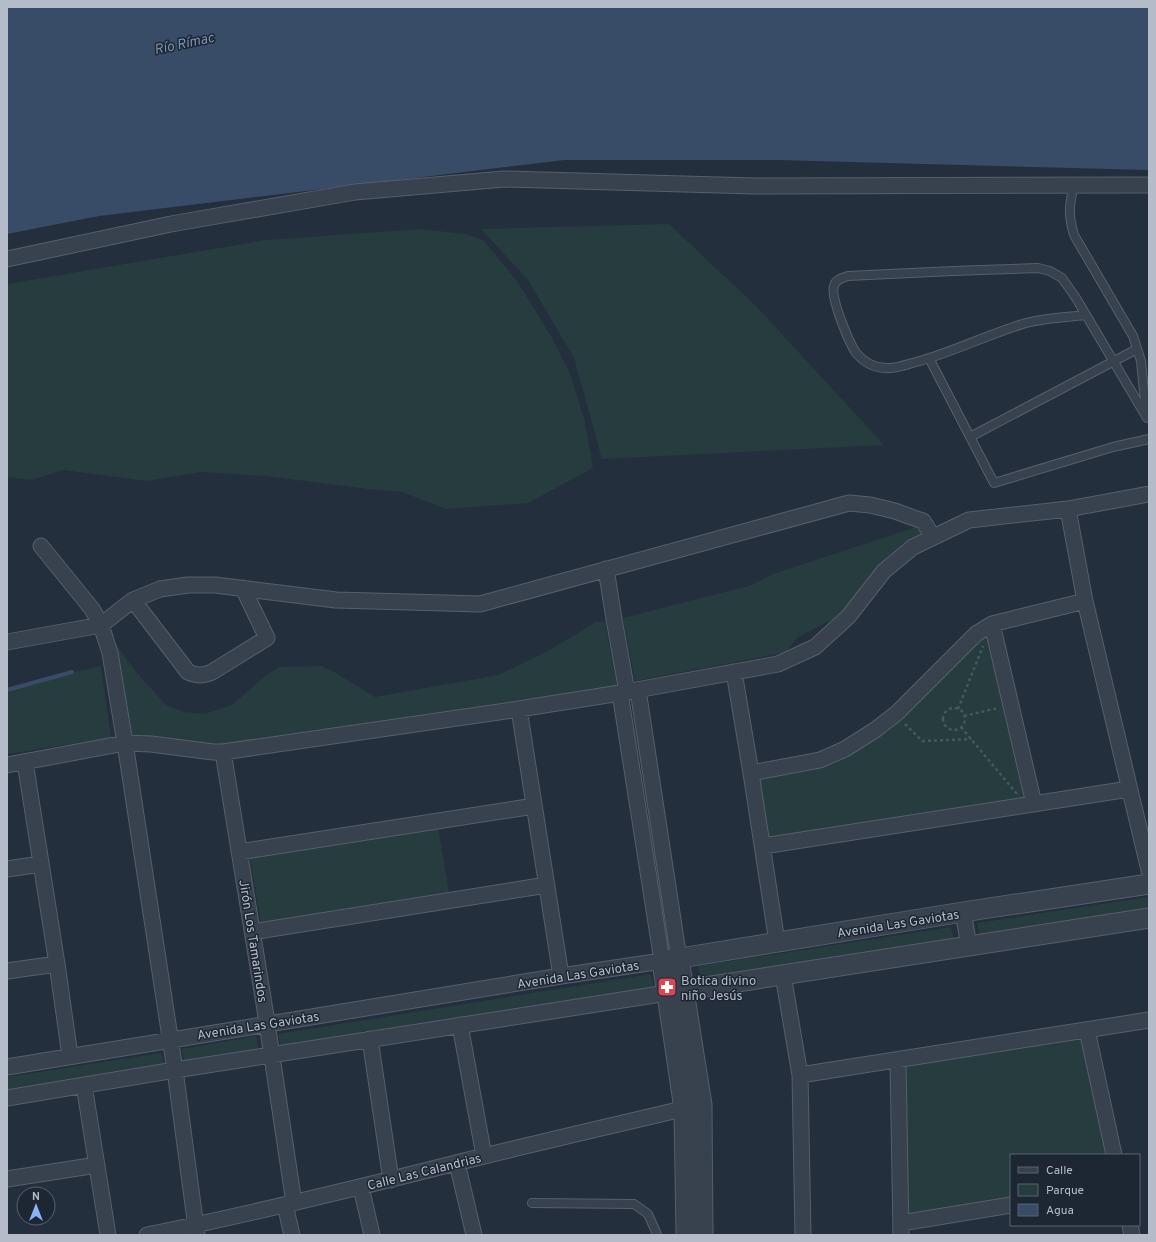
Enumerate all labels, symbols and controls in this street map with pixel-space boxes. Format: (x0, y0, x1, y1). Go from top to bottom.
water label: Río Rímac (153, 30, 216, 59)
street label: Jirón Los Tamarindos (234, 879, 270, 1004)
street label: Avenida Las Gaviotas (836, 907, 961, 943)
street label: Avenida Las Gaviotas (516, 958, 641, 994)
place label: Botica divino niño Jesús (681, 974, 756, 1005)
pharmacy icon: Botica divino niño Jesús (656, 976, 678, 998)
street label: Avenida Las Gaviotas (196, 1009, 321, 1045)
street label: Calle Las Calandrias (366, 1151, 483, 1195)
legend (1010, 1154, 1140, 1226)
text: Calle (1046, 1163, 1073, 1179)
text: Parque (1046, 1183, 1084, 1199)
north arrow (16, 1186, 56, 1226)
text: N (32, 1190, 40, 1204)
text: Agua (1046, 1203, 1074, 1219)

